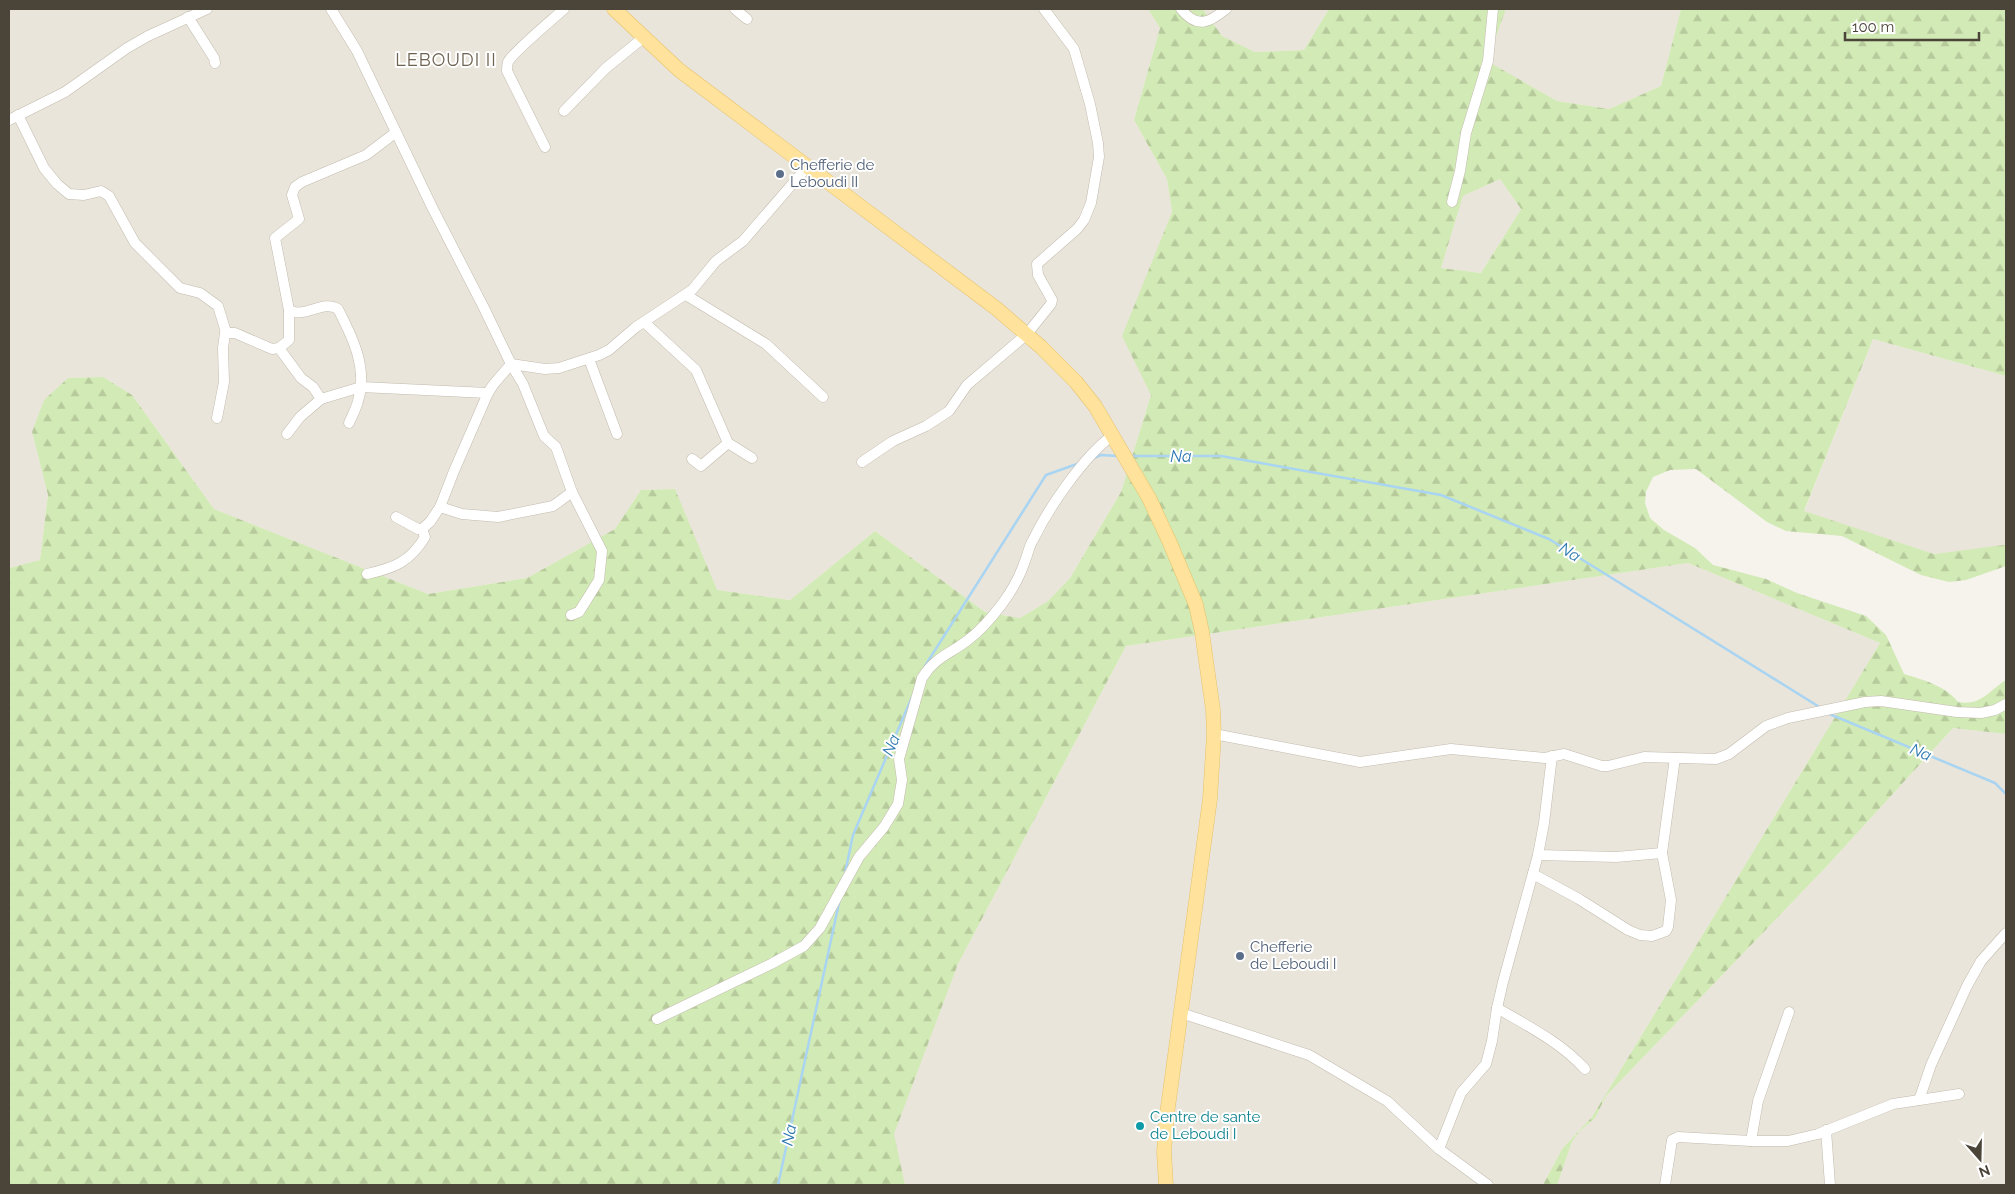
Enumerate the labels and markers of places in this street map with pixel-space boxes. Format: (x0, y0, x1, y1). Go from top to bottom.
place label: Chefferie de Leboudi II (790, 156, 875, 191)
marker: Chefferie de Leboudi II (774, 168, 786, 180)
place label: Chefferie de Leboudi I (1250, 938, 1337, 973)
marker: Chefferie de Leboudi I (1234, 950, 1246, 962)
place label: Centre de sante de Leboudi I (1150, 1108, 1260, 1143)
marker: Centre de sante de Leboudi I (1134, 1120, 1146, 1132)

